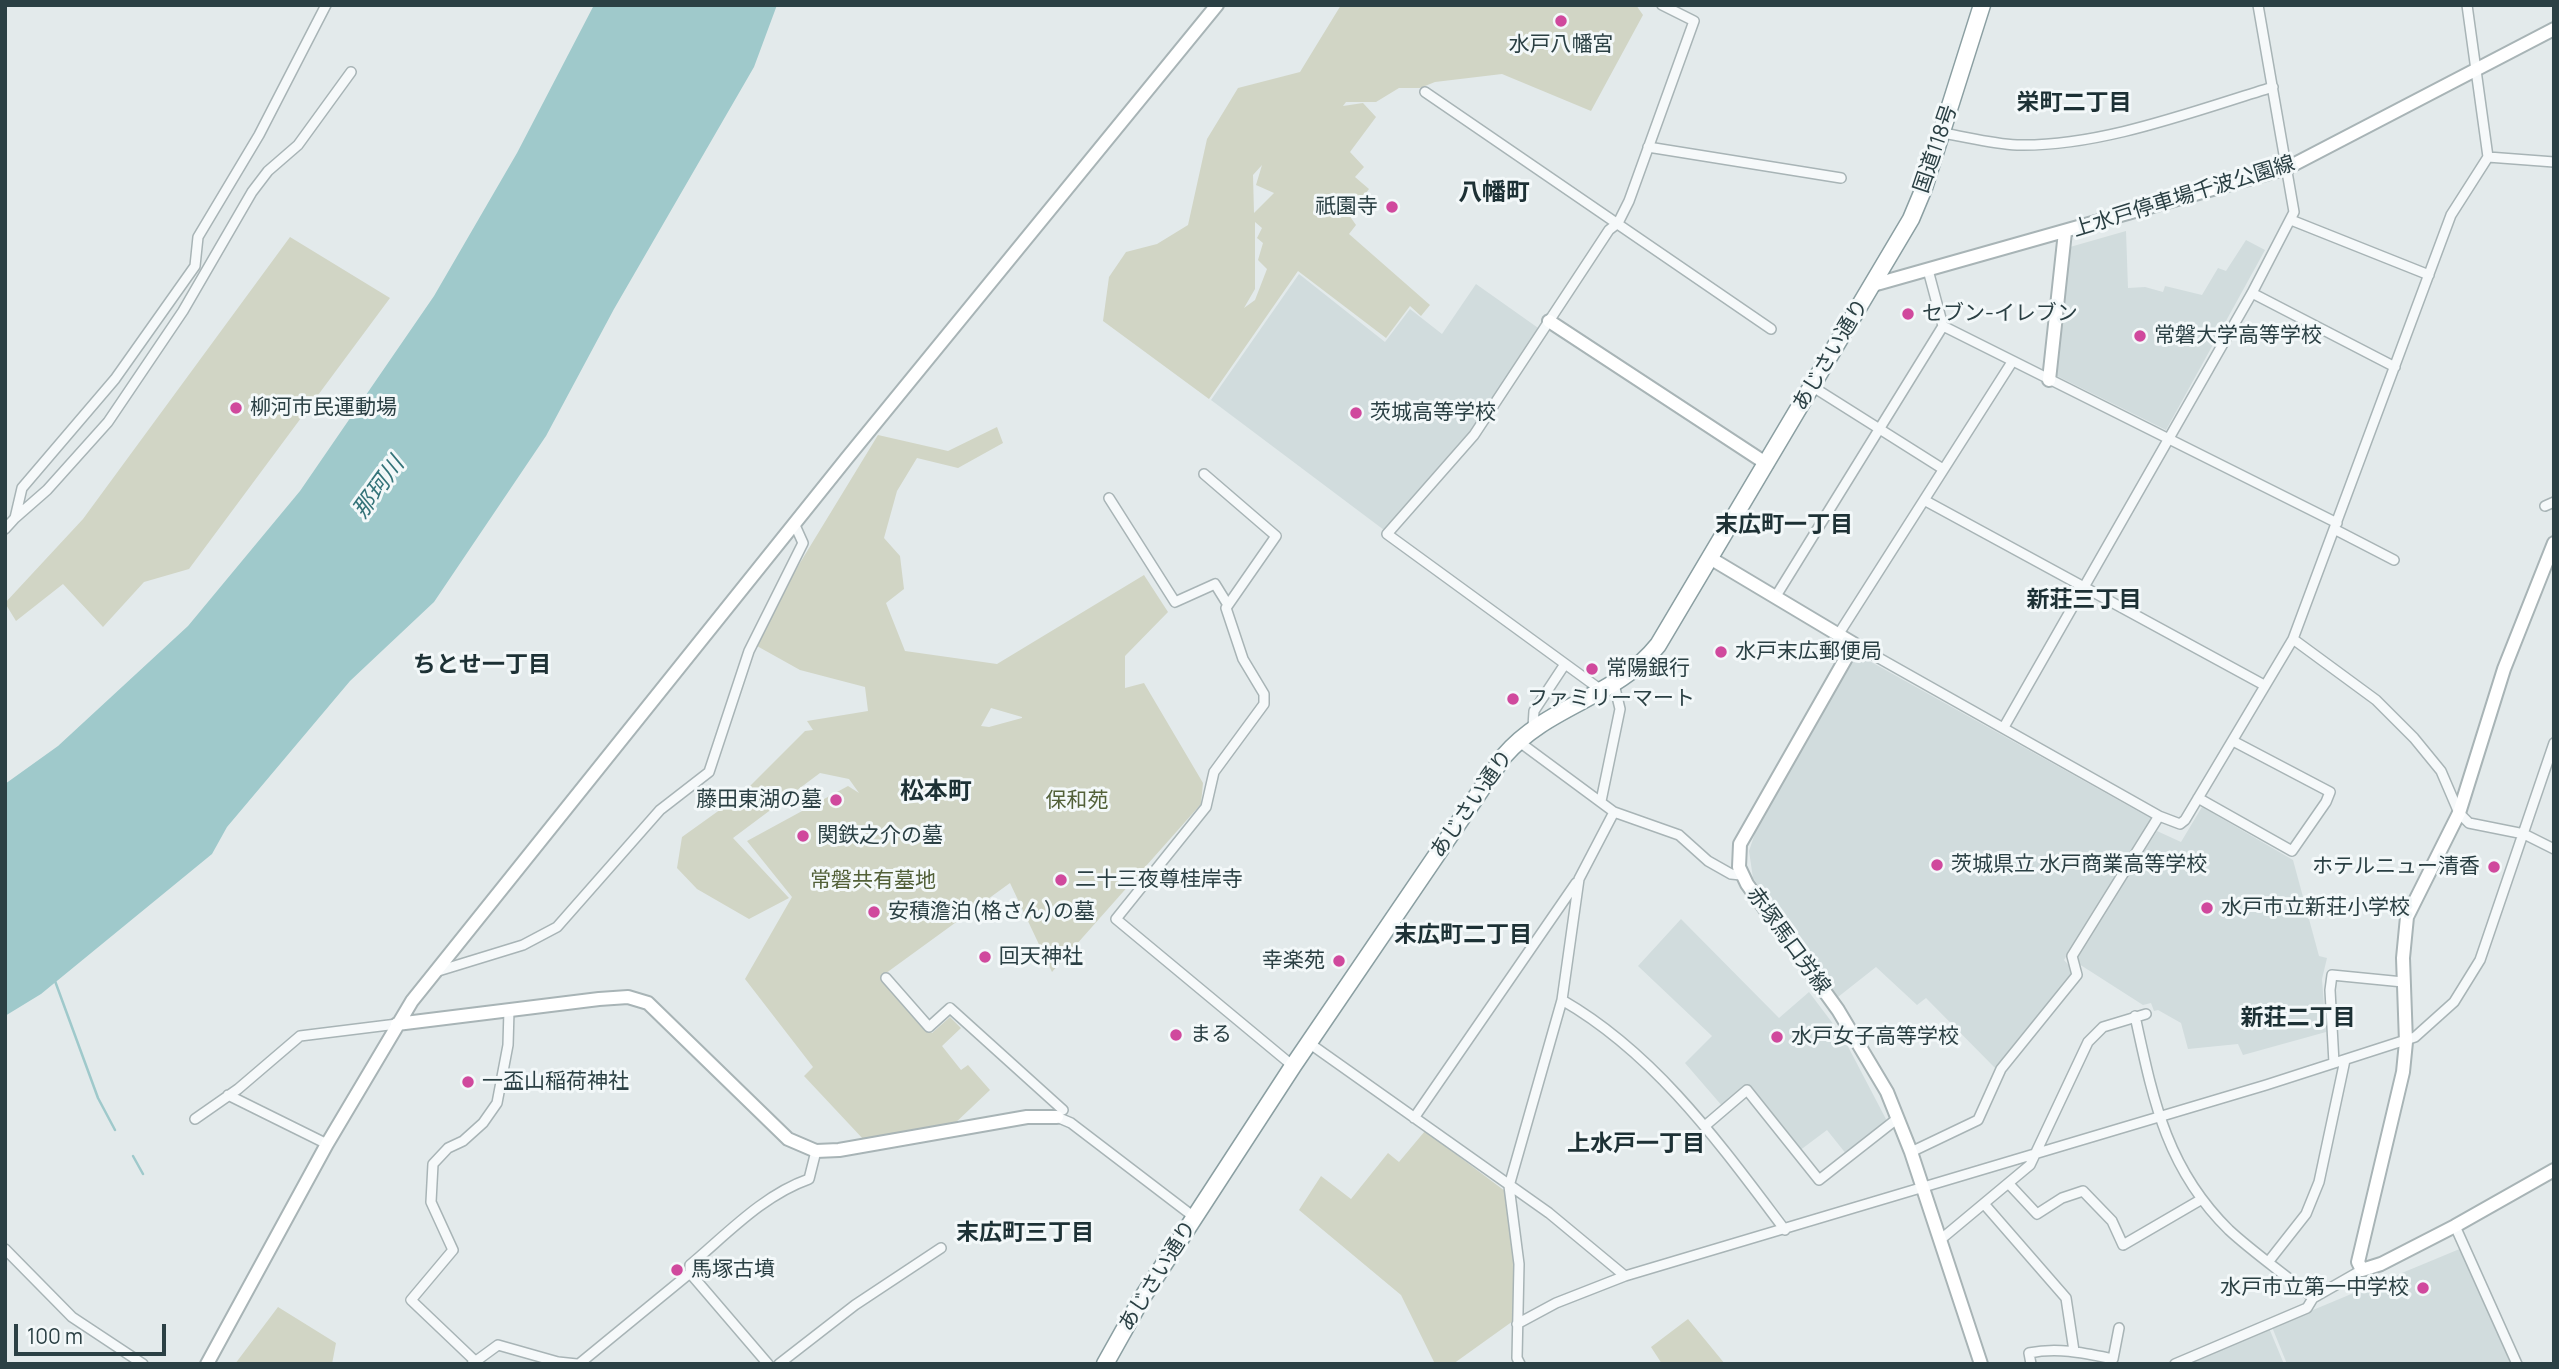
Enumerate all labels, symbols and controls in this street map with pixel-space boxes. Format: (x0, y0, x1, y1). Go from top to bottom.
marker: 水戸八幡宮 (1553, 13, 1569, 29)
place label: 水戸八幡宮 (1509, 32, 1613, 58)
district label: 栄町二丁目 (2017, 90, 2131, 118)
street label: 国道118号 (1909, 102, 1963, 196)
street label: 上水戸停車場千波公園線 (2070, 151, 2298, 243)
district label: 八幡町 (1458, 179, 1530, 207)
place label: 祇園寺 (1315, 194, 1378, 220)
marker: 祇園寺 (1384, 199, 1400, 215)
street label: あじさい通り (1788, 295, 1874, 415)
place label: セブン-イレブン (1922, 301, 2078, 327)
marker: セブン-イレブン (1900, 306, 1916, 322)
place label: 常磐大学高等学校 (2154, 323, 2322, 349)
marker: 常磐大学高等学校 (2132, 328, 2148, 344)
place label: 柳河市民運動場 (250, 395, 397, 421)
marker: 柳河市民運動場 (228, 400, 244, 416)
place label: 茨城高等学校 (1370, 400, 1496, 426)
marker: 茨城高等学校 (1348, 405, 1364, 421)
water label: 那珂川 (348, 452, 410, 524)
district label: 末広町一丁目 (1715, 512, 1853, 540)
district label: 新荘三丁目 (2027, 587, 2141, 615)
place label: 水戸末広郵便局 (1735, 639, 1882, 665)
marker: 水戸末広郵便局 (1713, 644, 1729, 660)
district label: ちとせ一丁目 (413, 652, 551, 680)
place label: 常陽銀行 (1606, 656, 1690, 682)
marker: 常陽銀行 (1584, 661, 1600, 677)
place label: ファミリーマート (1527, 686, 1695, 712)
marker: ファミリーマート (1505, 691, 1521, 707)
street label: あじさい通り (1426, 745, 1518, 863)
district label: 松本町 (900, 778, 972, 806)
place label: 藤田東湖の墓 (696, 787, 822, 813)
park label: 保和苑 (1046, 788, 1108, 814)
marker: 藤田東湖の墓 (828, 792, 844, 808)
place label: 関鉄之介の墓 (817, 823, 943, 849)
marker: 関鉄之介の墓 (795, 828, 811, 844)
place label: 茨城県立 水戸商業高等学校 (1951, 852, 2207, 878)
place label: ホテルニュー清香 (2312, 854, 2480, 880)
marker: 茨城県立 水戸商業高等学校 (1929, 857, 1945, 873)
marker: ホテルニュー清香 (2486, 859, 2502, 875)
place label: 二十三夜尊桂岸寺 (1075, 867, 1243, 893)
park label: 常磐共有墓地 (810, 868, 936, 894)
marker: 二十三夜尊桂岸寺 (1053, 872, 1069, 888)
street label: 赤塚馬口労線 (1741, 883, 1835, 999)
place label: 水戸市立新荘小学校 (2221, 895, 2410, 921)
place label: 安積澹泊(格さん)の墓 (888, 899, 1095, 925)
marker: 水戸市立新荘小学校 (2199, 900, 2215, 916)
marker: 安積澹泊(格さん)の墓 (866, 904, 882, 920)
district label: 末広町二丁目 (1394, 922, 1532, 950)
place label: 回天神社 (999, 944, 1083, 970)
place label: 幸楽苑 (1262, 948, 1325, 974)
marker: 回天神社 (977, 949, 993, 965)
marker: 幸楽苑 (1331, 953, 1347, 969)
district label: 新荘二丁目 (2241, 1005, 2355, 1033)
place label: まる (1190, 1022, 1232, 1048)
place label: 水戸女子高等学校 (1791, 1024, 1959, 1050)
marker: まる (1168, 1027, 1184, 1043)
marker: 水戸女子高等学校 (1769, 1029, 1785, 1045)
place label: 一盃山稲荷神社 (482, 1069, 629, 1095)
marker: 一盃山稲荷神社 (460, 1074, 476, 1090)
district label: 上水戸一丁目 (1567, 1131, 1705, 1159)
street label: あじさい通り (1114, 1216, 1202, 1336)
district label: 末広町三丁目 (956, 1220, 1094, 1248)
place label: 馬塚古墳 (691, 1257, 775, 1283)
marker: 馬塚古墳 (669, 1262, 685, 1278)
place label: 水戸市立第一中学校 (2220, 1275, 2409, 1301)
marker: 水戸市立第一中学校 (2415, 1280, 2431, 1296)
scale bar (18, 1310, 170, 1354)
text: 100 m (27, 1322, 83, 1350)

